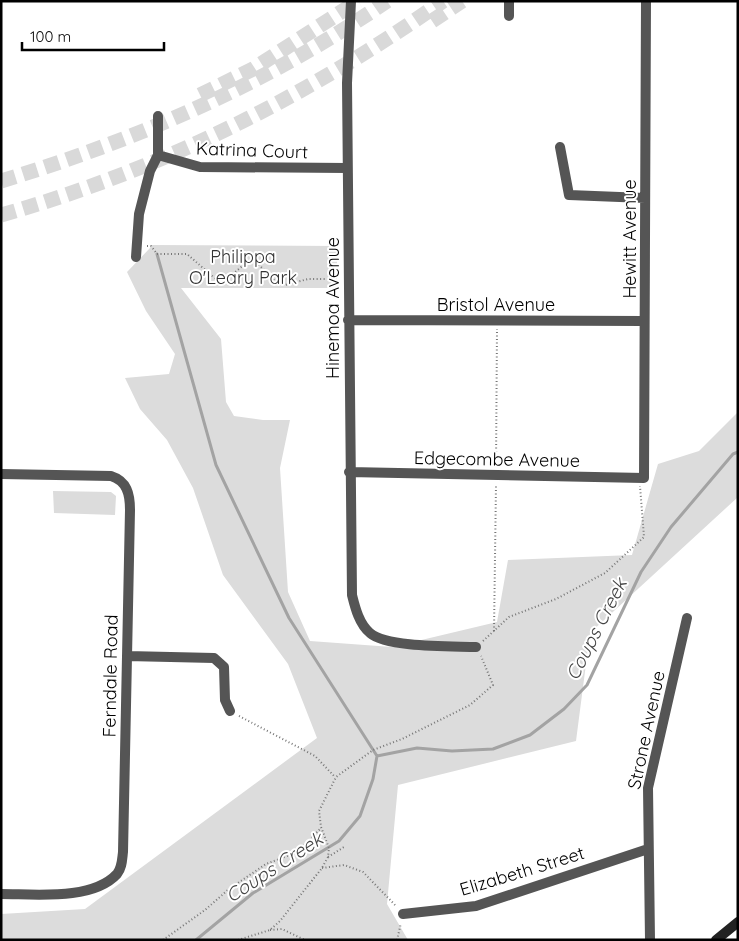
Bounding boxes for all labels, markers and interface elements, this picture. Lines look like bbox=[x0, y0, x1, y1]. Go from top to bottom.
scale bar bbox=[22, 20, 165, 52]
text: 100 m bbox=[30, 27, 71, 46]
street label: Katrina Court bbox=[196, 137, 308, 163]
street label: Hewitt Avenue bbox=[618, 179, 641, 299]
street label: Hinemoa Avenue bbox=[321, 237, 344, 379]
park label: Philippa O'Leary Park bbox=[189, 245, 297, 289]
street label: Bristol Avenue bbox=[437, 293, 555, 316]
street label: Edgecombe Avenue bbox=[414, 446, 580, 472]
water label: Coups Creek bbox=[560, 572, 633, 684]
street label: Ferndale Road bbox=[97, 614, 123, 738]
street label: Strone Avenue bbox=[622, 669, 670, 791]
water label: Coups Creek bbox=[221, 826, 329, 907]
street label: Elizabeth Street bbox=[457, 841, 587, 901]

